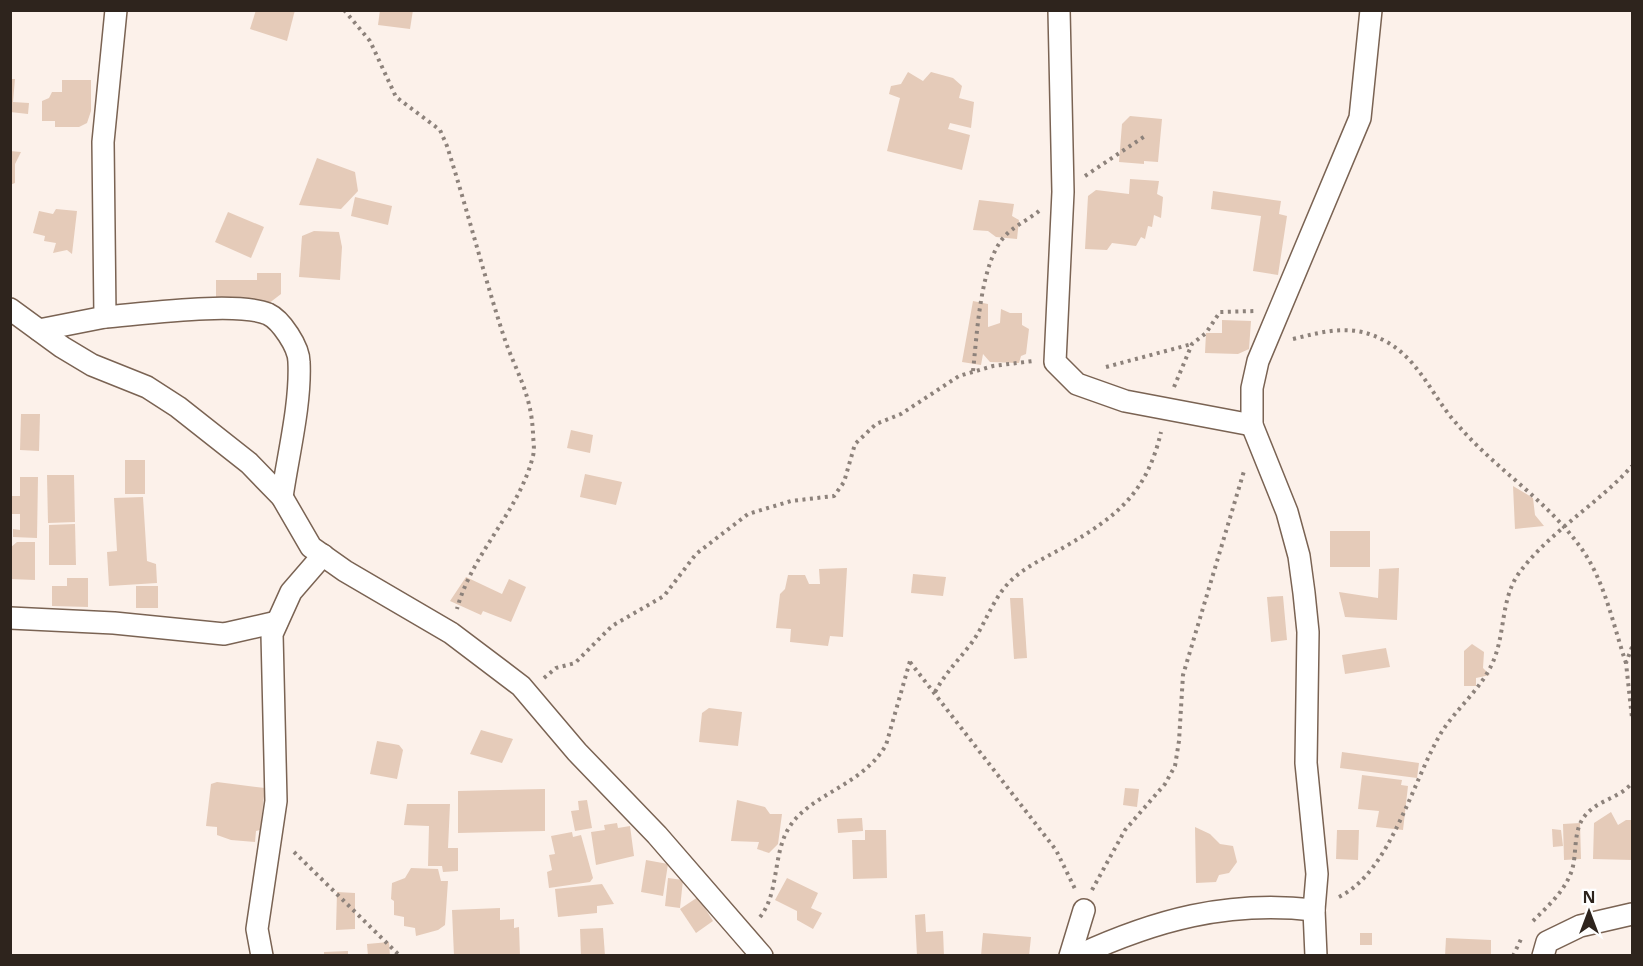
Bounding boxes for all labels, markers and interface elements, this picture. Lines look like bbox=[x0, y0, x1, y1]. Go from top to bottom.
north arrow bbox=[1559, 882, 1619, 942]
text: N bbox=[1582, 886, 1596, 908]

